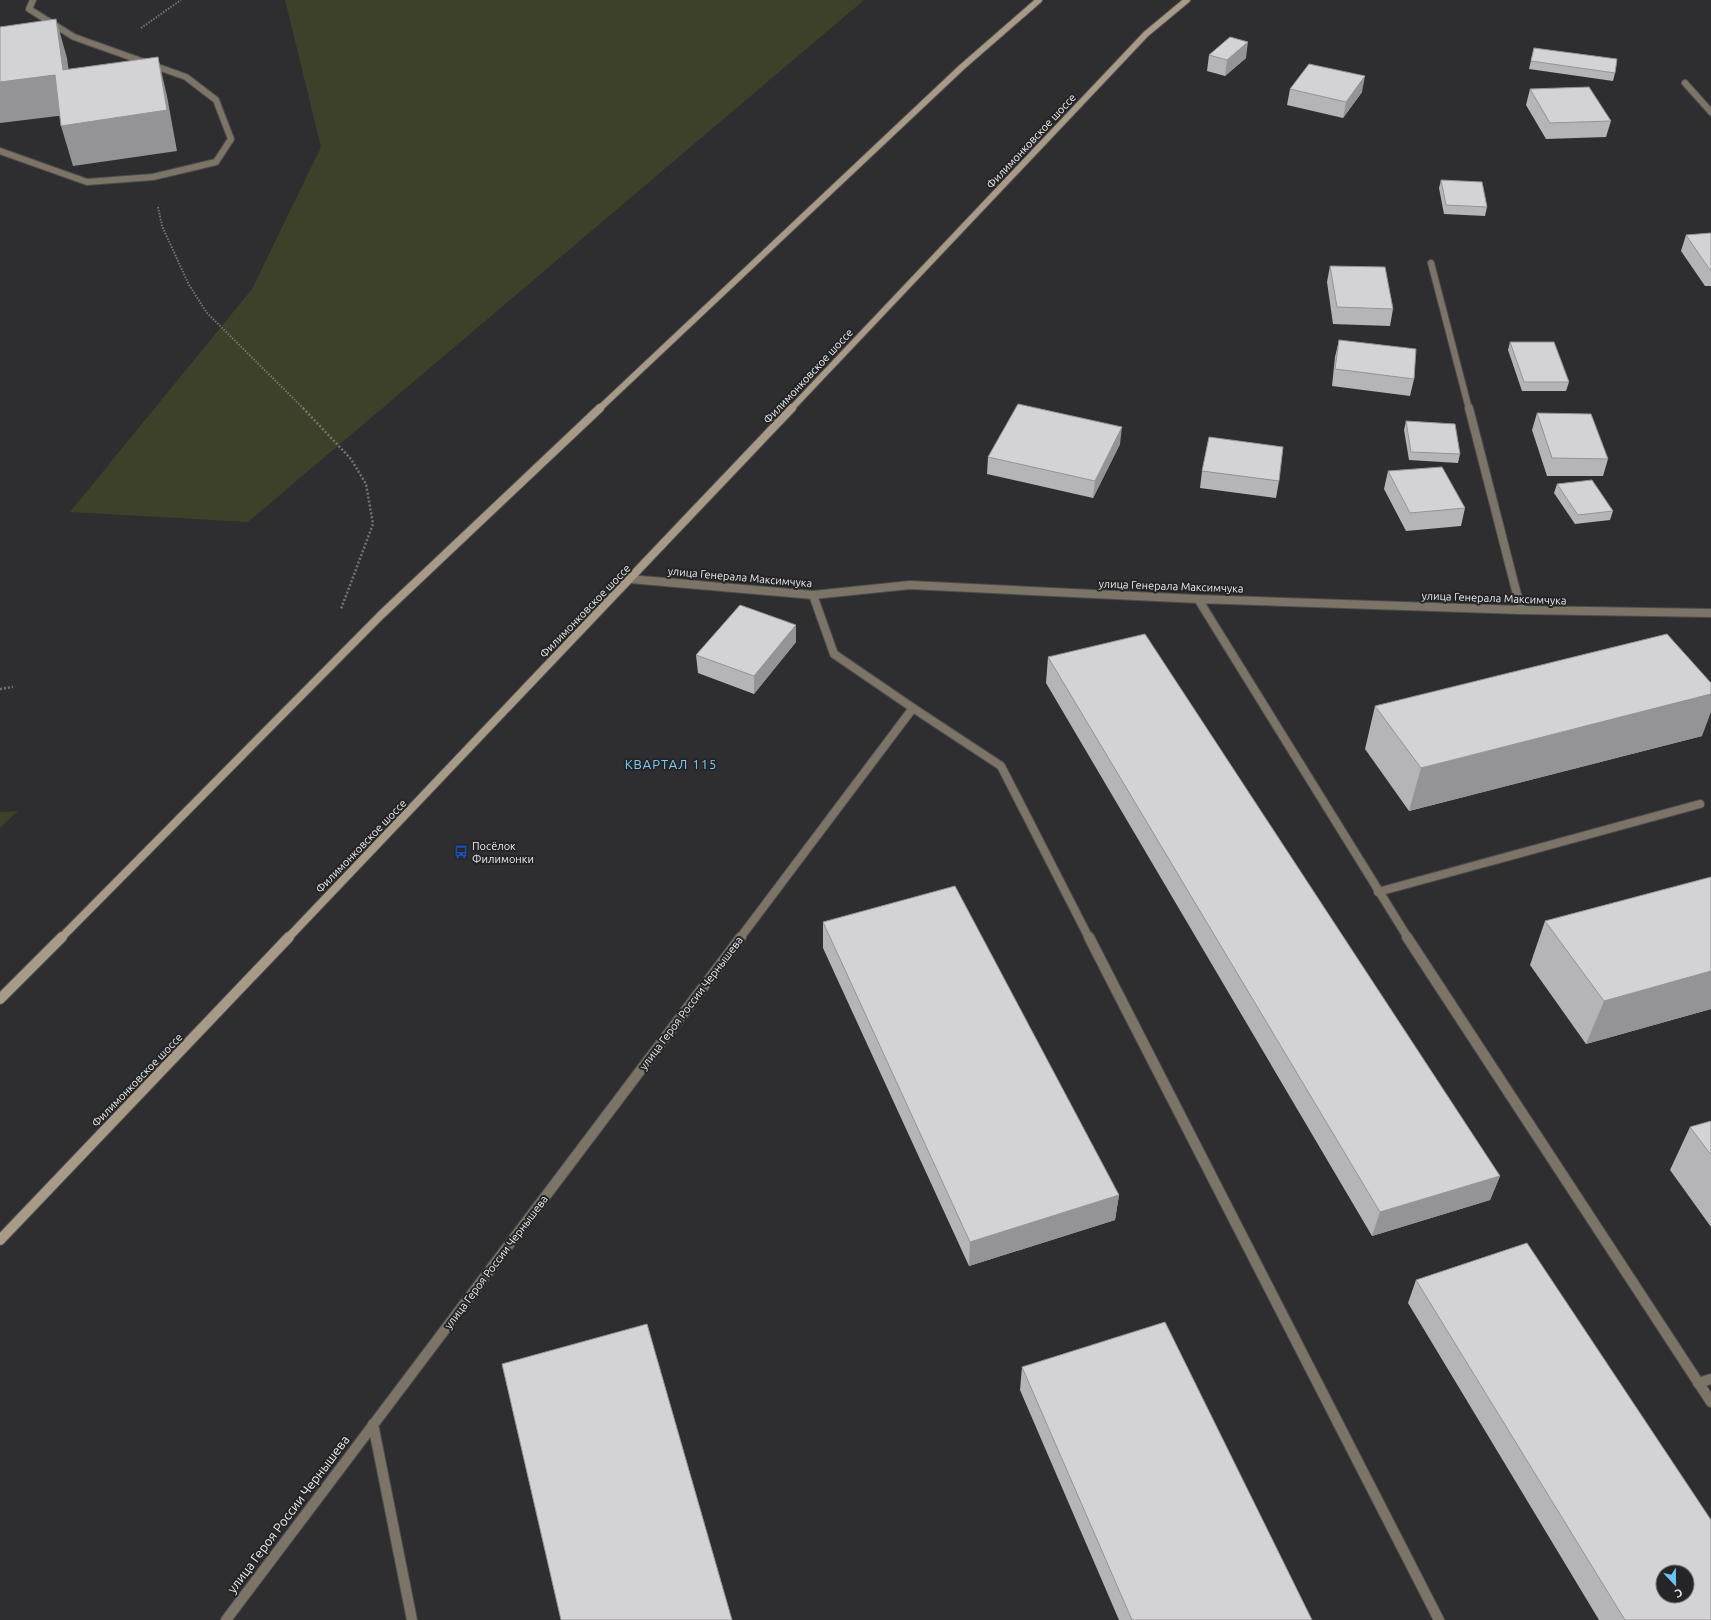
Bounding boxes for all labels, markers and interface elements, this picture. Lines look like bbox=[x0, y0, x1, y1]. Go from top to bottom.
street label: Филимонковское шоссе bbox=[984, 91, 1078, 191]
street label: Филимонковское шоссе bbox=[761, 326, 855, 426]
street label: Филимонковское шоссе bbox=[537, 562, 633, 660]
street label: улица Генерала Максимчука bbox=[667, 565, 813, 589]
street label: улица Генерала Максимчука bbox=[1098, 577, 1244, 595]
street label: улица Генерала Максимчука bbox=[1421, 589, 1567, 607]
district label: КВАРТАЛ 115 bbox=[625, 757, 717, 771]
street label: Филимонковское шоссе bbox=[313, 797, 409, 895]
place label: Посёлок Филимонки bbox=[472, 840, 534, 865]
bus stop icon: Посёлок Филимонки bbox=[453, 844, 469, 860]
street label: улица Героя России Чернышева bbox=[637, 934, 745, 1072]
street label: Филимонковское шоссе bbox=[89, 1031, 185, 1129]
street label: улица Героя России Чернышева bbox=[442, 1193, 550, 1331]
street label: улица Героя России Чернышева bbox=[224, 1433, 352, 1595]
north arrow bbox=[1655, 1564, 1695, 1604]
text: С bbox=[1673, 1586, 1684, 1600]

